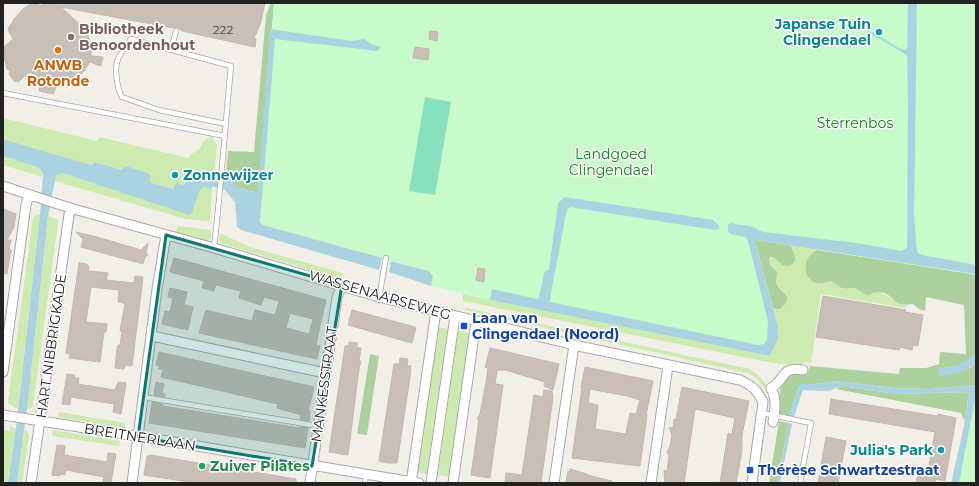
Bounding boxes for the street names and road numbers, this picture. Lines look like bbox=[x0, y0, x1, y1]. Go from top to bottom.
street label: WASSENAARSEWEG bbox=[307, 266, 453, 324]
street label: HART NIBBRIGKADE bbox=[32, 273, 70, 419]
street label: MANKESSTRAAT bbox=[307, 325, 341, 443]
street label: BREITNERLAAN bbox=[83, 419, 197, 455]

